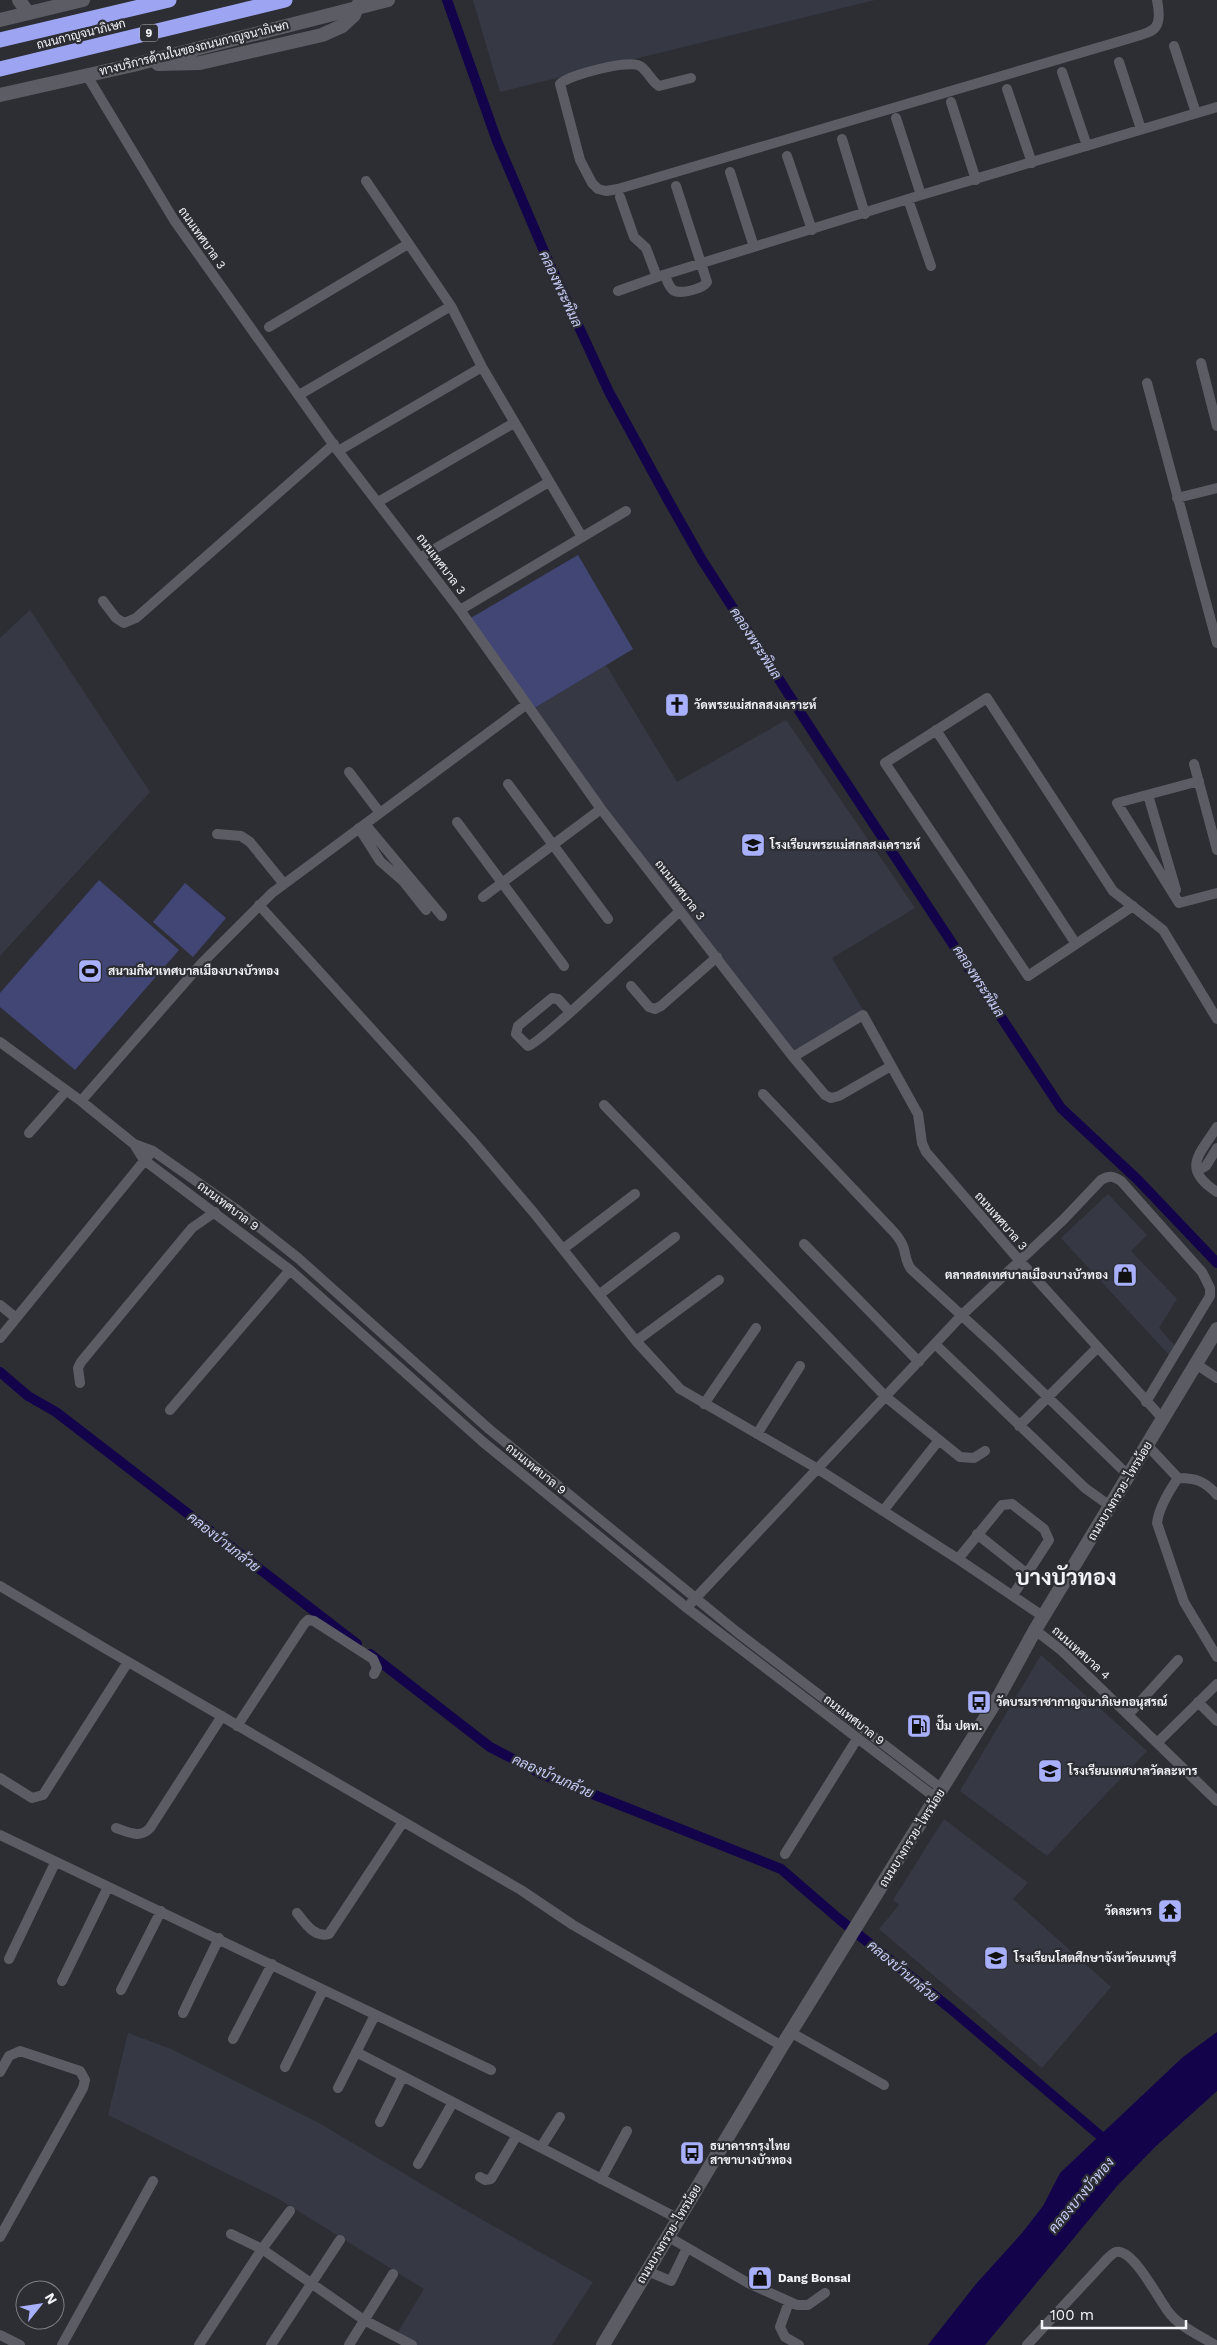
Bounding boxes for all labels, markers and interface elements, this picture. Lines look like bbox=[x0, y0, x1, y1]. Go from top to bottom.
street label: ถนนกาญจนาภิเษก bbox=[35, 16, 127, 52]
street label: ทางบริการด้านในของถนนกาญจนาภิเษก bbox=[98, 17, 290, 78]
road number: 9 bbox=[140, 24, 158, 42]
street label: ถนนเทศบาล 3 bbox=[175, 204, 229, 272]
water label: คลองพระพิมล bbox=[536, 248, 586, 330]
street label: ถนนเทศบาล 3 bbox=[414, 531, 468, 597]
water label: คลองพระพิมล bbox=[727, 604, 785, 682]
church icon: วัดพระแม่สกลสงเคราะห์ bbox=[664, 692, 690, 718]
place label: วัดพระแม่สกลสงเคราะห์ bbox=[694, 697, 818, 712]
school or university icon: โรงเรียนพระแม่สกลสงเคราะห์ bbox=[740, 832, 766, 858]
place label: โรงเรียนพระแม่สกลสงเคราะห์ bbox=[769, 837, 921, 852]
street label: ถนนเทศบาล 3 bbox=[652, 857, 708, 923]
water label: คลองพระพิมล bbox=[950, 942, 1008, 1020]
sports icon: สนามกีฬาเทศบาลเมืองบางบัวทอง bbox=[77, 958, 103, 984]
place label: สนามกีฬาเทศบาลเมืองบางบัวทอง bbox=[108, 963, 279, 978]
street label: ถนนเทศบาล 9 bbox=[195, 1178, 261, 1234]
street label: ถนนเทศบาล 3 bbox=[972, 1189, 1030, 1253]
shop icon: ตลาดสดเทศบาลเมืองบางบัวทอง bbox=[1112, 1262, 1138, 1288]
place label: ตลาดสดเทศบาลเมืองบางบัวทอง bbox=[945, 1267, 1108, 1282]
street label: ถนนบางกรวย-ไทรน้อย bbox=[1084, 1438, 1155, 1543]
street label: ถนนเทศบาล 9 bbox=[503, 1441, 569, 1497]
water label: คลองบ้านกล้วย bbox=[185, 1509, 263, 1575]
district label: บางบัวทอง bbox=[1016, 1564, 1116, 1590]
street label: ถนนเทศบาล 4 bbox=[1049, 1623, 1113, 1683]
bus stop icon: วัดบรมราชากาญจนาภิเษกอนุสรณ์ bbox=[966, 1689, 992, 1715]
street label: ถนนเทศบาล 9 bbox=[821, 1692, 887, 1748]
place label: วัดบรมราชากาญจนาภิเษกอนุสรณ์ bbox=[996, 1694, 1168, 1710]
fuel station icon: ปั๊ม ปตท. bbox=[906, 1713, 932, 1739]
place label: ปั๊ม ปตท. bbox=[936, 1714, 982, 1733]
water label: คลองบ้านกล้วย bbox=[510, 1751, 596, 1801]
school or university icon: โรงเรียนเทศบาลวัดละหาร bbox=[1037, 1758, 1063, 1784]
place label: โรงเรียนเทศบาลวัดละหาร bbox=[1067, 1763, 1197, 1778]
street label: ถนนบางกรวย-ไทรน้อย bbox=[875, 1786, 948, 1890]
temple icon: วัดละหาร bbox=[1157, 1898, 1183, 1924]
place label: วัดละหาร bbox=[1105, 1904, 1152, 1918]
water label: คลองบ้านกล้วย bbox=[864, 1937, 942, 2005]
school or university icon: โรงเรียนโสตศึกษาจังหวัดนนทบุรี bbox=[983, 1945, 1009, 1971]
place label: โรงเรียนโสตศึกษาจังหวัดนนทบุรี bbox=[1013, 1950, 1177, 1966]
place label: ธนาคารกรุงไทย สาขาบางบัวทอง bbox=[710, 2138, 792, 2167]
bus stop icon: ธนาคารกรุงไทย สาขาบางบัวทอง bbox=[679, 2140, 705, 2166]
water label: คลองบางบัวทอง bbox=[1045, 2154, 1117, 2236]
street label: ถนนบางกรวย-ไทรน้อย bbox=[633, 2181, 704, 2286]
shop icon: Dang Bonsai bbox=[747, 2265, 773, 2291]
place label: Dang Bonsai bbox=[778, 2271, 851, 2285]
north arrow bbox=[15, 2280, 65, 2330]
text: N bbox=[42, 2290, 61, 2307]
scale bar bbox=[1042, 2298, 1186, 2330]
text: 100 m bbox=[1050, 2306, 1094, 2324]

